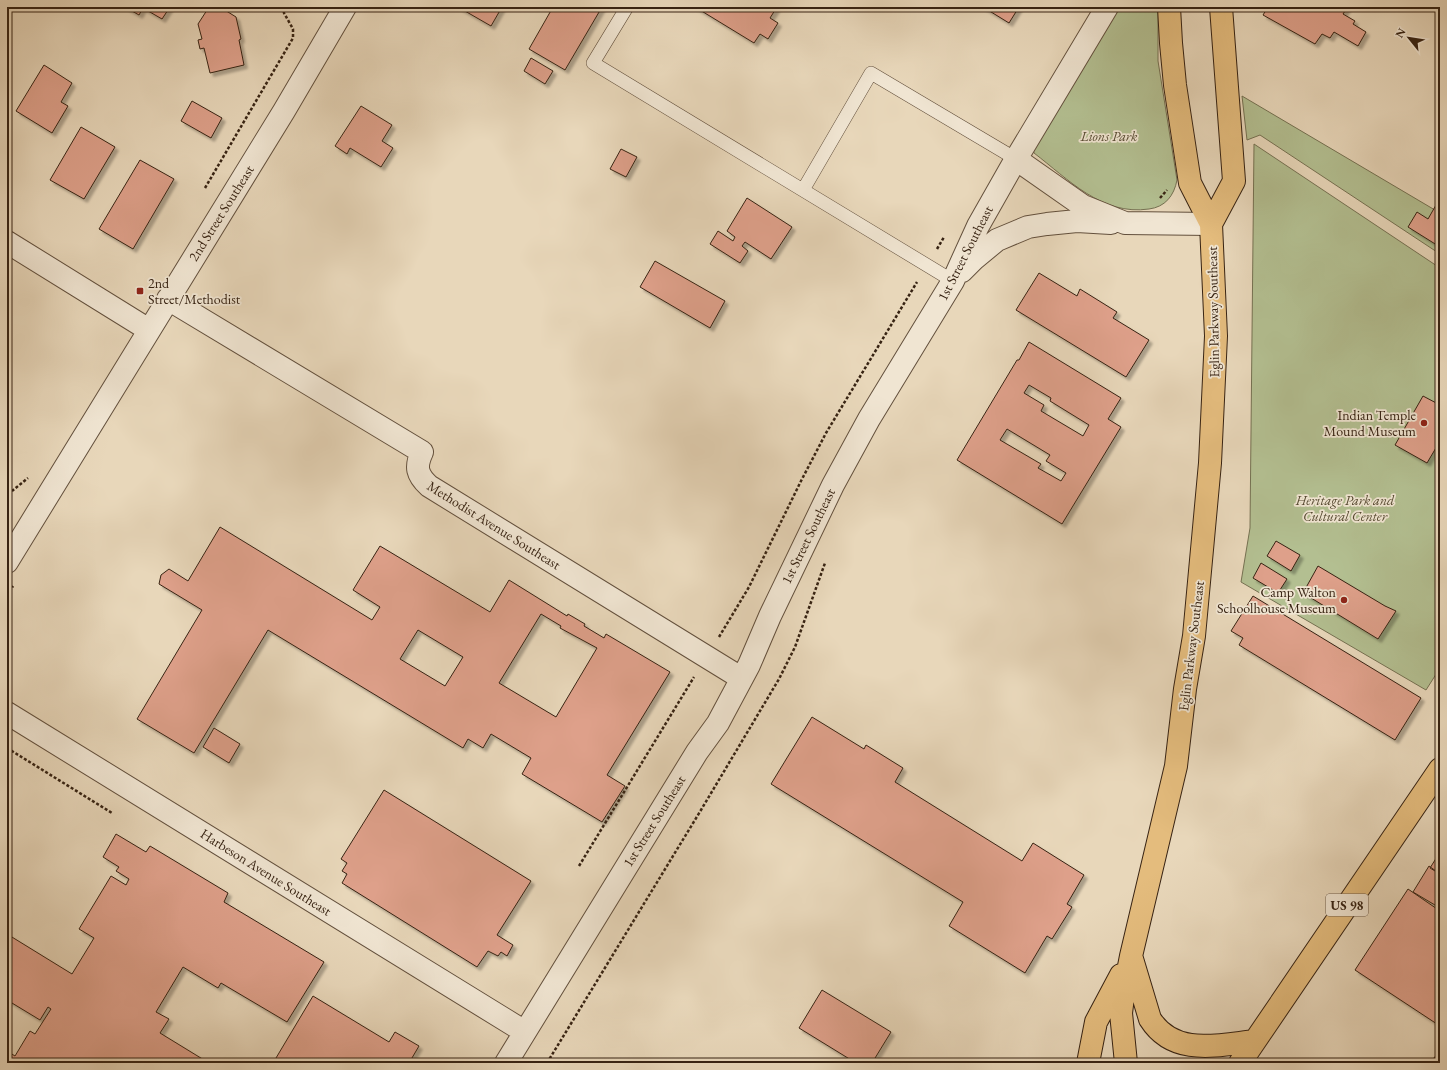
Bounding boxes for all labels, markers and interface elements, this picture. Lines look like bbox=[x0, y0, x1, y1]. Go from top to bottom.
north arrow bbox=[1389, 18, 1429, 58]
text: N bbox=[1392, 26, 1409, 40]
park label: Lions Park bbox=[1080, 127, 1138, 145]
street label: 2nd Street Southeast bbox=[184, 161, 258, 264]
street label: 1st Street Southeast bbox=[933, 202, 997, 304]
street label: Eglin Parkway Southeast bbox=[1203, 246, 1223, 378]
place label: 2nd Street/Methodist bbox=[148, 274, 241, 308]
marker: 2nd Street/Methodist bbox=[135, 286, 145, 296]
place label: Indian Temple Mound Museum bbox=[1324, 406, 1417, 440]
marker: Indian Temple Mound Museum bbox=[1419, 418, 1429, 428]
street label: Methodist Avenue Southeast bbox=[424, 477, 565, 574]
street label: 1st Street Southeast bbox=[777, 485, 839, 587]
park label: Heritage Park and Cultural Center bbox=[1295, 491, 1395, 525]
street label: Eglin Parkway Southeast bbox=[1174, 579, 1208, 712]
place label: Camp Walton Schoolhouse Museum bbox=[1217, 583, 1337, 617]
marker: Camp Walton Schoolhouse Museum bbox=[1339, 595, 1349, 605]
street label: 1st Street Southeast bbox=[619, 771, 690, 870]
street label: Harbeson Avenue Southeast bbox=[197, 824, 335, 920]
road number: US 98 bbox=[1326, 894, 1368, 916]

